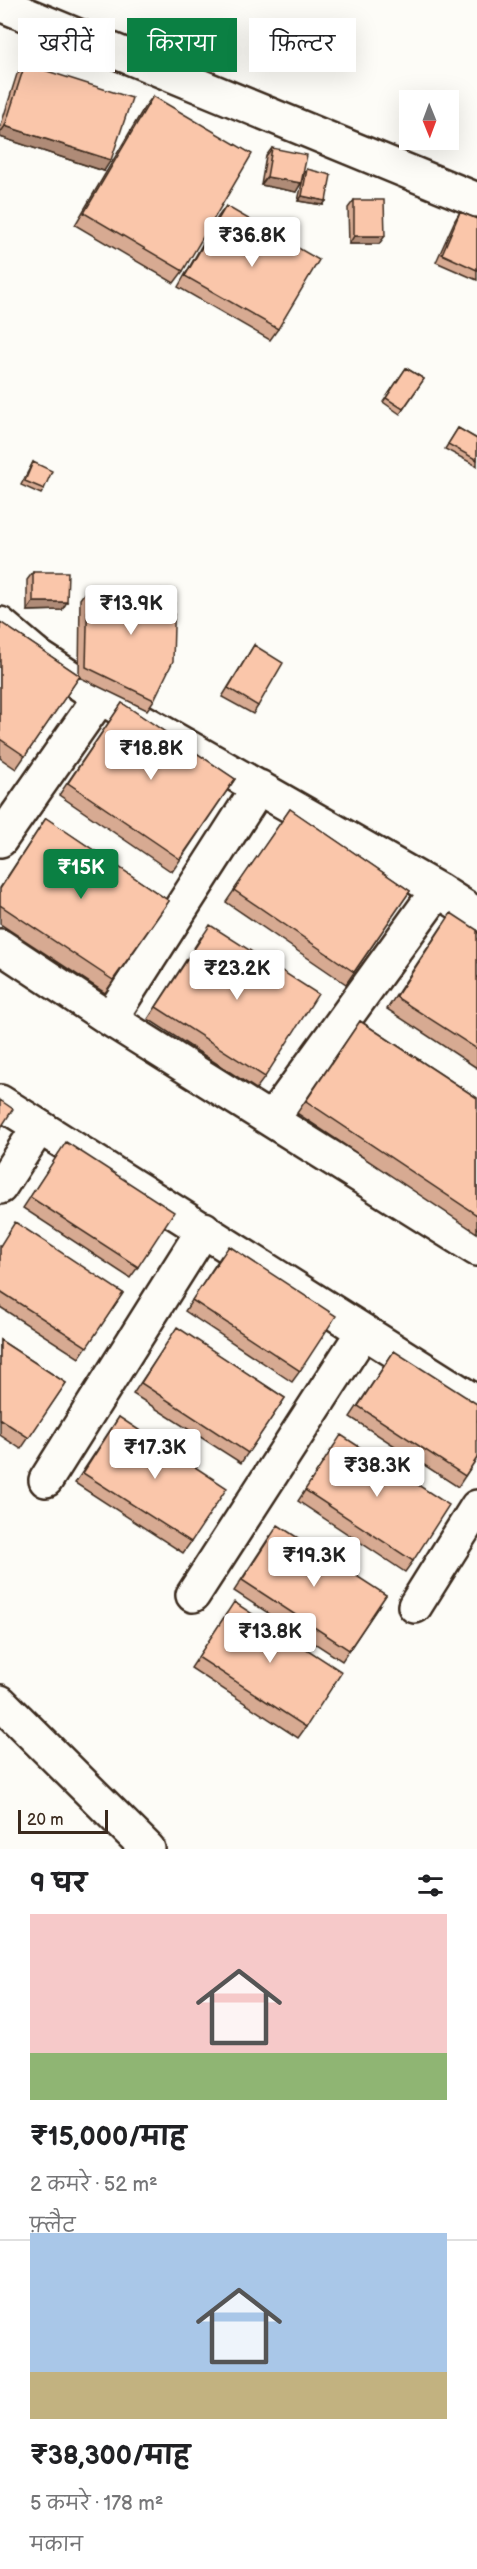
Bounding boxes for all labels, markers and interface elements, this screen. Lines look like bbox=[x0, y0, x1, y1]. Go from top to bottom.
chip: खरीदें bbox=[18, 18, 115, 72]
chip: किराया bbox=[127, 18, 237, 72]
chip: फ़िल्टर bbox=[249, 18, 356, 72]
north arrow bbox=[399, 90, 459, 150]
map controls bbox=[399, 90, 459, 150]
pin: ₹36.8K bbox=[203, 217, 301, 268]
text: ₹36.8K bbox=[218, 224, 286, 248]
pin: ₹13.9K bbox=[82, 585, 180, 636]
text: ₹13.9K bbox=[99, 592, 163, 616]
pin: ₹18.8K bbox=[102, 730, 200, 781]
text: ₹18.8K bbox=[119, 737, 183, 761]
pin: ₹15K bbox=[45, 849, 117, 900]
text: ₹15K bbox=[57, 856, 105, 880]
pin: ₹23.2K bbox=[188, 950, 286, 1001]
text: ₹23.2K bbox=[204, 957, 270, 981]
pin: ₹17.3K bbox=[106, 1429, 204, 1480]
text: ₹17.3K bbox=[124, 1436, 186, 1460]
pin: ₹38.3K bbox=[328, 1447, 426, 1498]
text: ₹38.3K bbox=[343, 1454, 411, 1478]
pin: ₹19.3K bbox=[265, 1537, 363, 1588]
text: ₹19.3K bbox=[282, 1544, 346, 1568]
pin: ₹13.8K bbox=[221, 1613, 319, 1664]
text: ₹13.8K bbox=[238, 1620, 302, 1644]
scale bar bbox=[18, 1807, 108, 1834]
text: 20 m bbox=[27, 1811, 63, 1830]
text: 9 घर bbox=[30, 1869, 87, 1900]
icon: filters bbox=[414, 1869, 447, 1902]
icon: home bbox=[185, 1953, 293, 2061]
text: ₹15,000/माह bbox=[30, 2122, 186, 2153]
text: 2 कमरे · 52 m² bbox=[30, 2173, 158, 2197]
text: फ़्लैट bbox=[30, 2214, 76, 2238]
icon: home bbox=[185, 2272, 293, 2380]
text: ₹38,300/माह bbox=[30, 2441, 190, 2472]
text: 5 कमरे · 178 m² bbox=[30, 2492, 163, 2516]
text: मकान bbox=[30, 2533, 83, 2557]

